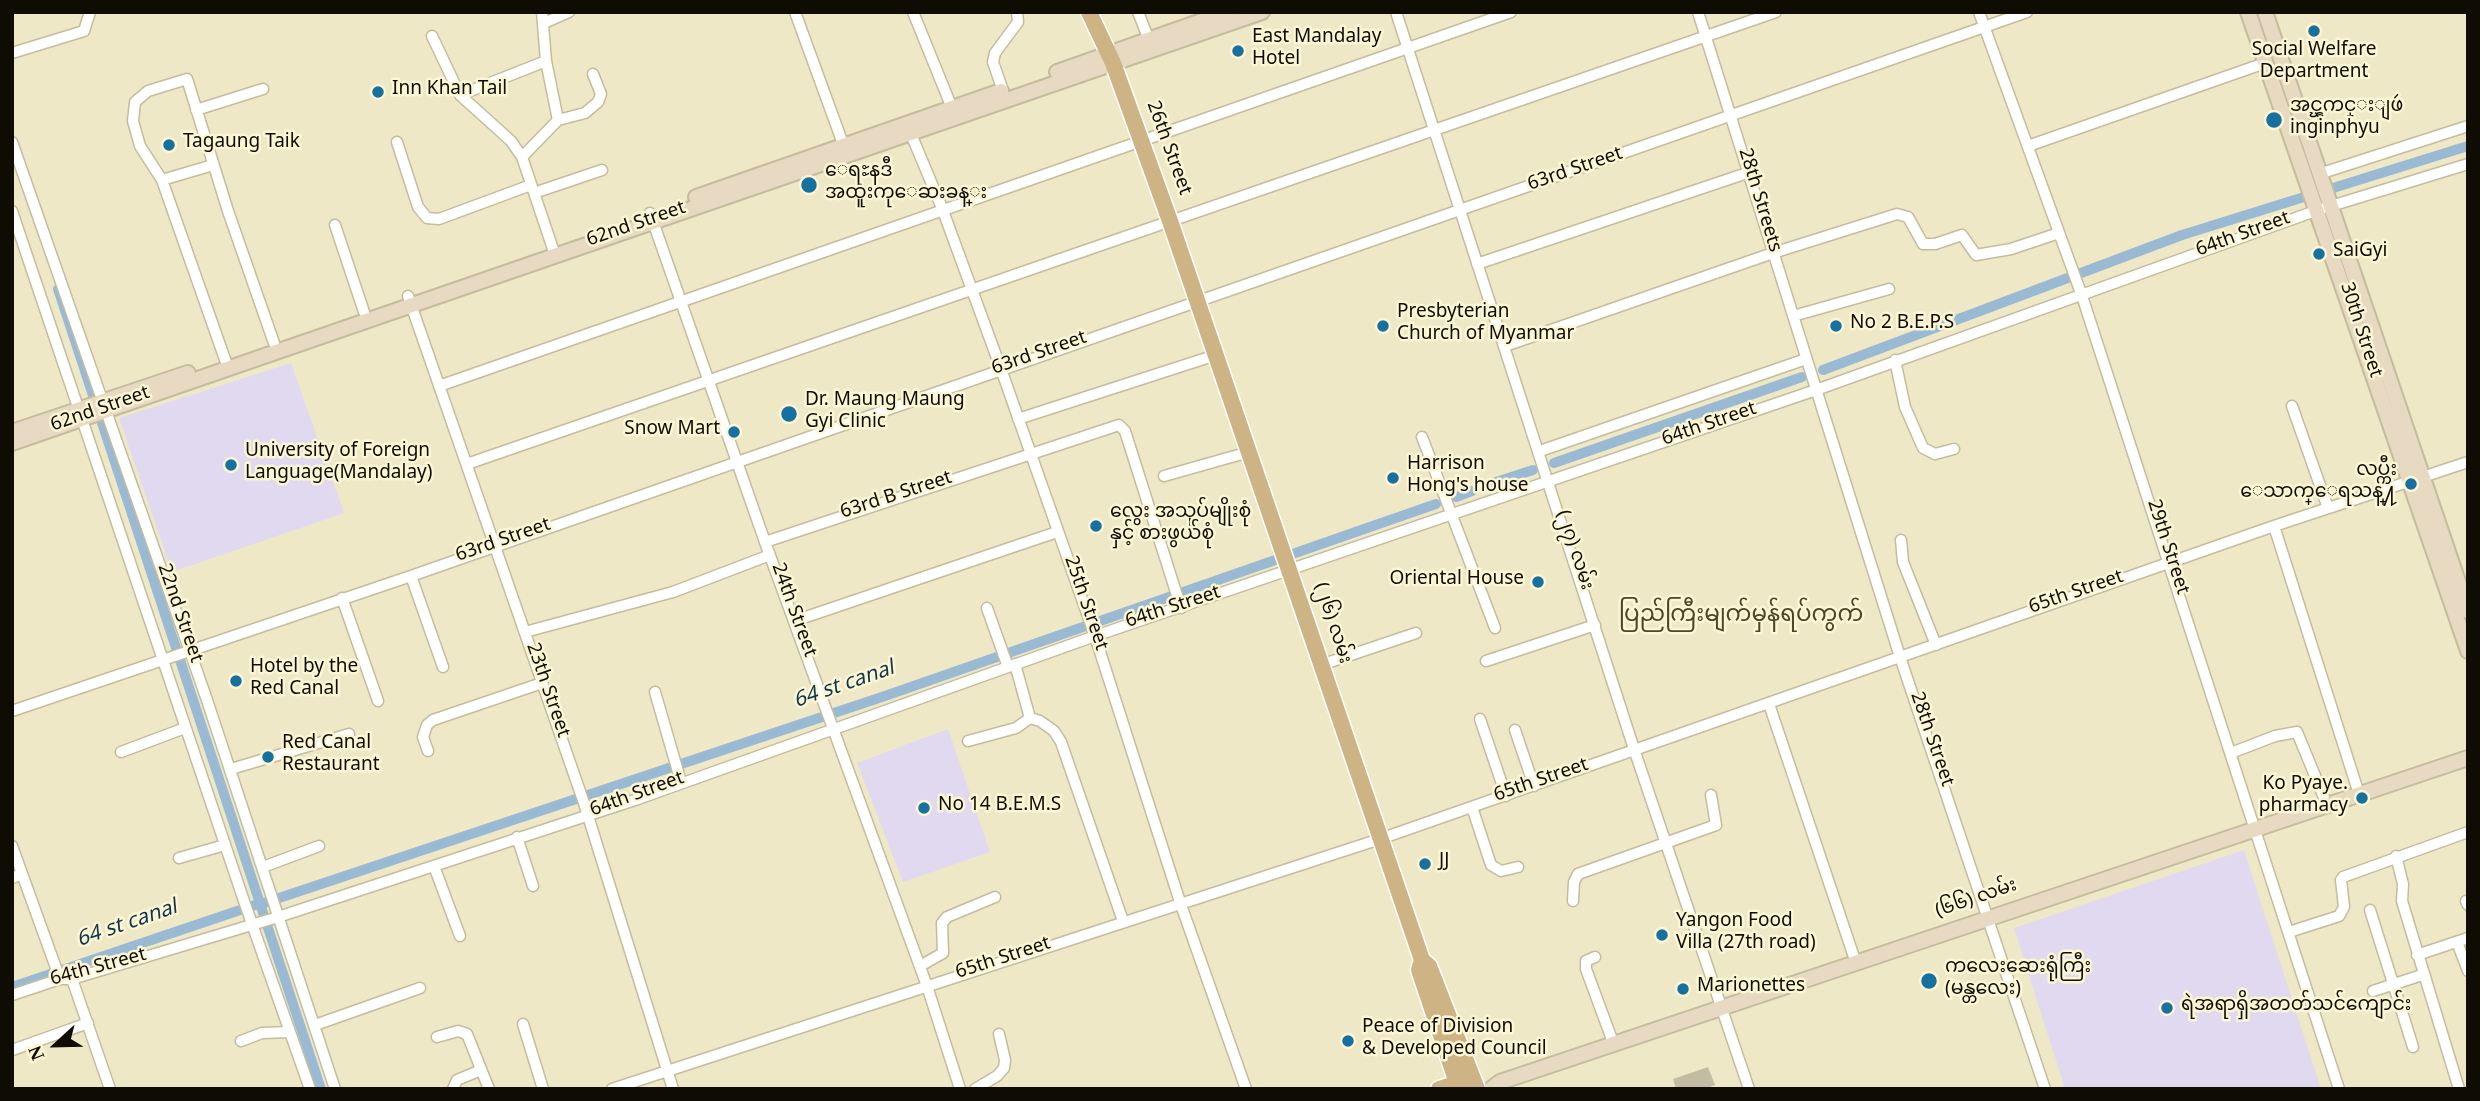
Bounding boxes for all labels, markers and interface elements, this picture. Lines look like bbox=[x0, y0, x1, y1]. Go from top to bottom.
marker: Social Welfare Department bbox=[2306, 23, 2322, 39]
place label: East Mandalay Hotel bbox=[1252, 29, 1381, 73]
place label: Social Welfare Department bbox=[2252, 42, 2376, 86]
marker: East Mandalay Hotel bbox=[1230, 43, 1246, 59]
place label: Inn Khan Tail bbox=[392, 81, 507, 103]
marker: Inn Khan Tail bbox=[370, 84, 386, 100]
place label: အင္ၾကင္းျဖဴ inginphyu bbox=[2290, 98, 2403, 142]
street label: 26th Street bbox=[1138, 99, 1194, 199]
marker: အင္ၾကင္းျဖဴ inginphyu bbox=[2264, 110, 2284, 130]
place label: Tagaung Taik bbox=[183, 134, 300, 156]
marker: Tagaung Taik bbox=[161, 137, 177, 153]
street label: 63rd Street bbox=[1526, 145, 1626, 199]
street label: 28th Streets bbox=[1730, 146, 1784, 256]
place label: ေရႊနဒီ အထူးကုေဆးခန္း bbox=[825, 163, 987, 207]
marker: ေရႊနဒီ အထူးကုေဆးခန္း bbox=[799, 175, 819, 195]
street label: 62nd Street bbox=[585, 199, 689, 255]
street label: 64th Street bbox=[2194, 209, 2294, 265]
place label: SaiGyi bbox=[2333, 243, 2387, 265]
marker: SaiGyi bbox=[2311, 246, 2327, 262]
street label: 30th Street bbox=[2332, 281, 2384, 381]
place label: Presbyterian Church of Myanmar bbox=[1397, 304, 1574, 348]
place label: No 2 B.E.P.S bbox=[1850, 315, 1954, 337]
marker: Presbyterian Church of Myanmar bbox=[1375, 318, 1391, 334]
marker: No 2 B.E.P.S bbox=[1828, 318, 1844, 334]
street label: 63rd Street bbox=[990, 329, 1090, 383]
street label: 62nd Street bbox=[49, 384, 153, 440]
place label: Dr. Maung Maung Gyi Clinic bbox=[805, 392, 965, 436]
street label: 64th Street bbox=[1660, 400, 1760, 454]
marker: Dr. Maung Maung Gyi Clinic bbox=[779, 404, 799, 424]
place label: Snow Mart bbox=[624, 421, 720, 443]
marker: Snow Mart bbox=[726, 424, 742, 440]
place label: University of Foreign Language(Mandalay) bbox=[245, 443, 432, 487]
place label: Harrison Hong's house bbox=[1407, 456, 1529, 500]
marker: University of Foreign Language(Mandalay) bbox=[223, 457, 239, 473]
place label: လပ္ကီး ေသာက္ေရသန္႔ bbox=[2240, 462, 2397, 506]
street label: 63rd B Street bbox=[838, 469, 956, 527]
marker: Harrison Hong's house bbox=[1385, 470, 1401, 486]
marker: လပ္ကီး ေသာက္ေရသန္႔ bbox=[2403, 476, 2419, 492]
street label: 29th Street bbox=[2139, 498, 2191, 598]
place label: လွေး အသုပ်မျိုးစုံ နှင့် စားဖွယ်စုံ bbox=[1110, 504, 1251, 548]
street label: (၂၇) လမ်း bbox=[1548, 508, 1596, 594]
street label: 63rd Street bbox=[454, 516, 554, 570]
marker: လွေး အသုပ်မျိုးစုံ နှင့် စားဖွယ်စုံ bbox=[1088, 518, 1104, 534]
street label: 25th Street bbox=[1056, 554, 1110, 654]
street label: 24th Street bbox=[763, 561, 819, 661]
street label: 22nd Street bbox=[149, 562, 205, 666]
street label: 65th Street bbox=[2027, 568, 2127, 622]
place label: Oriental House bbox=[1389, 571, 1524, 593]
marker: Oriental House bbox=[1530, 574, 1546, 590]
street label: (၂၆) လမ်း bbox=[1306, 581, 1354, 667]
street label: 64th Street bbox=[1124, 584, 1224, 636]
district label: ပြည်ကြီးမျက်မှန်ရပ်ကွက် bbox=[1619, 605, 1863, 633]
street label: 23th Street bbox=[518, 641, 572, 741]
place label: Hotel by the Red Canal bbox=[250, 659, 358, 703]
water label: 64 st canal bbox=[791, 659, 899, 717]
marker: Hotel by the Red Canal bbox=[228, 673, 244, 689]
street label: 28th Street bbox=[1902, 690, 1956, 790]
place label: Red Canal Restaurant bbox=[282, 735, 380, 779]
marker: Red Canal Restaurant bbox=[260, 749, 276, 765]
street label: 65th Street bbox=[1492, 756, 1592, 810]
street label: 64th Street bbox=[588, 769, 688, 825]
place label: Ko Pyaye. pharmacy bbox=[2259, 776, 2348, 820]
marker: Ko Pyaye. pharmacy bbox=[2354, 790, 2370, 806]
place label: No 14 B.E.M.S bbox=[938, 797, 1061, 819]
marker: No 14 B.E.M.S bbox=[916, 800, 932, 816]
place label: JJ bbox=[1439, 853, 1449, 875]
marker: JJ bbox=[1417, 856, 1433, 872]
street label: (၆၆) လမ်း bbox=[1933, 876, 2021, 926]
water label: 64 st canal bbox=[74, 898, 182, 956]
place label: Yangon Food Villa (27th road) bbox=[1676, 913, 1816, 957]
marker: Yangon Food Villa (27th road) bbox=[1654, 927, 1670, 943]
street label: 65th Street bbox=[954, 935, 1054, 987]
street label: 64th Street bbox=[49, 946, 149, 994]
place label: ကလေးဆေးရုံကြီး (မန္တလေး) bbox=[1945, 959, 2091, 1003]
marker: ကလေးဆေးရုံကြီး (မန္တလေး) bbox=[1919, 971, 1939, 991]
place label: Marionettes bbox=[1697, 978, 1805, 1000]
marker: Marionettes bbox=[1675, 981, 1691, 997]
place label: ရဲအရာရှိအတတ်သင်ကျောင်း bbox=[2181, 997, 2411, 1019]
marker: ရဲအရာရှိအတတ်သင်ကျောင်း bbox=[2159, 1000, 2175, 1016]
north arrow bbox=[21, 1010, 91, 1080]
place label: Peace of Division & Developed Council bbox=[1362, 1019, 1547, 1063]
marker: Peace of Division & Developed Council bbox=[1340, 1033, 1356, 1049]
text: N bbox=[24, 1043, 48, 1063]

